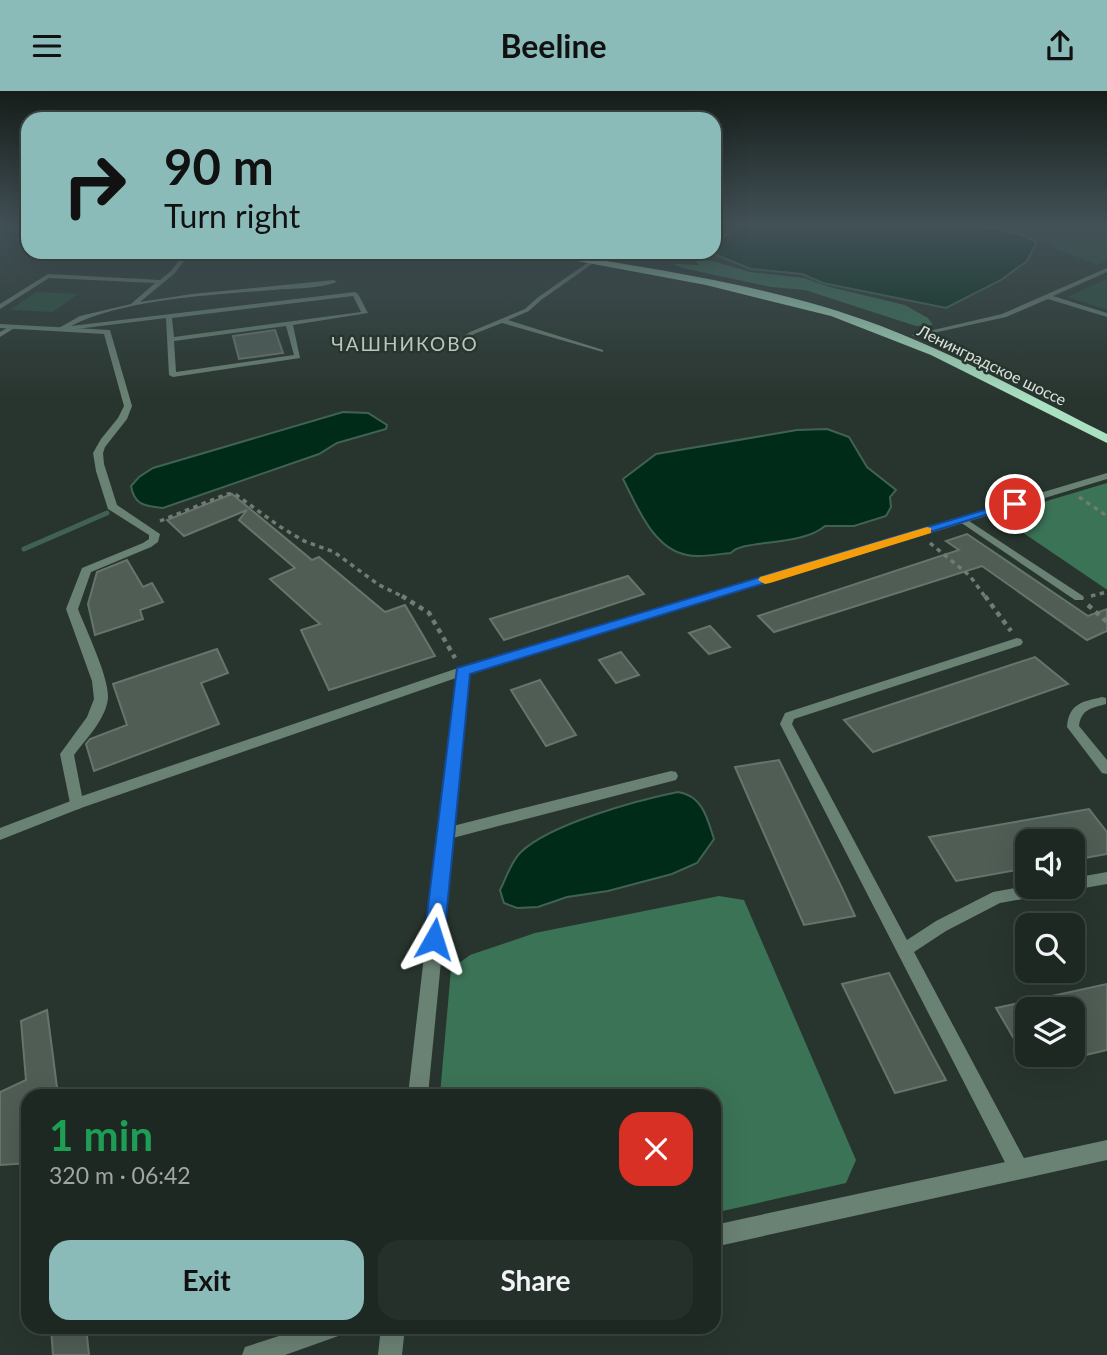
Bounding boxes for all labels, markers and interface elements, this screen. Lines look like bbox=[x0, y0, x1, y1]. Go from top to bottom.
text: Beeline bbox=[500, 26, 607, 65]
icon: menu bbox=[28, 27, 66, 65]
icon: share bbox=[1041, 27, 1079, 65]
text: 90 m bbox=[164, 137, 274, 195]
icon: right bbox=[49, 140, 140, 231]
text: Turn right bbox=[164, 196, 300, 235]
street label: Ленинградское шоссе bbox=[914, 320, 1070, 409]
district label: ЧАШНИКОВО bbox=[331, 332, 479, 355]
pin bbox=[985, 474, 1045, 534]
icon: arrive bbox=[996, 485, 1034, 523]
map controls bbox=[1015, 829, 1085, 1067]
button: sound bbox=[1015, 829, 1085, 899]
position arrow bbox=[397, 902, 471, 976]
button: search bbox=[1015, 913, 1085, 983]
button: layers bbox=[1015, 997, 1085, 1067]
text: 1 min bbox=[49, 1110, 153, 1160]
button: close bbox=[619, 1112, 693, 1186]
text: 320 m · 06:42 bbox=[49, 1161, 191, 1189]
button: Exit bbox=[49, 1240, 364, 1320]
button: Share bbox=[378, 1240, 693, 1320]

